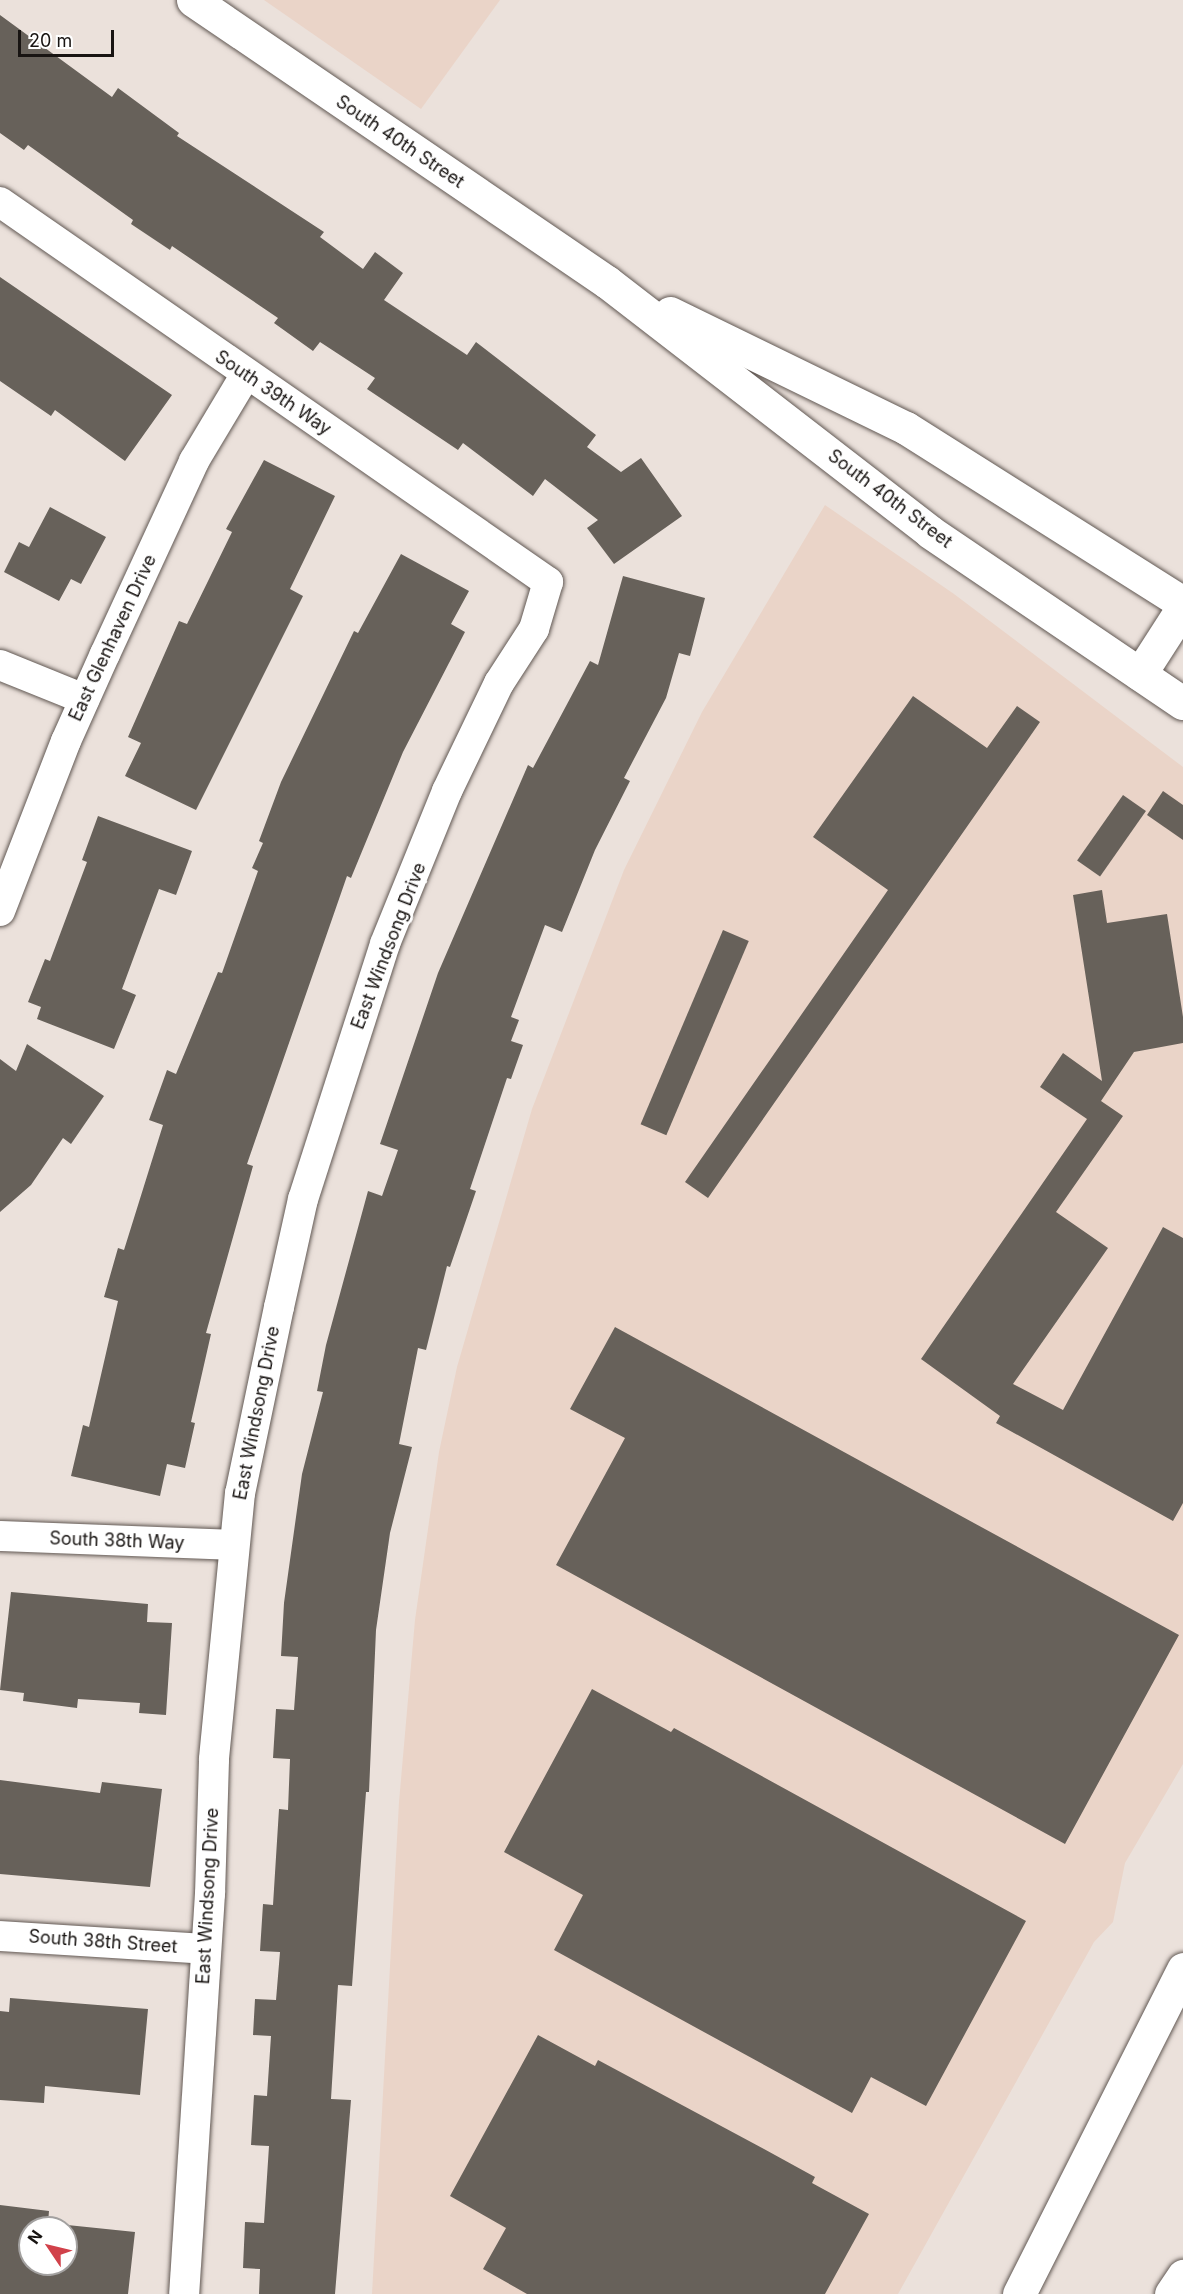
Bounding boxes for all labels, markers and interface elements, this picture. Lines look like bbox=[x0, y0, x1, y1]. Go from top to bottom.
scale bar bbox=[21, 18, 117, 56]
text: 20 m bbox=[29, 30, 72, 51]
street label: South 40th Street bbox=[332, 91, 468, 193]
street label: South 39th Way bbox=[211, 346, 335, 440]
street label: South 40th Street bbox=[824, 445, 956, 553]
street label: East Glenhaven Drive bbox=[65, 551, 161, 725]
street label: East Windsong Drive bbox=[347, 860, 431, 1032]
street label: East Windsong Drive bbox=[230, 1324, 284, 1502]
street label: South 38th Way bbox=[49, 1528, 185, 1554]
street label: East Windsong Drive bbox=[193, 1807, 223, 1985]
street label: South 38th Street bbox=[28, 1926, 178, 1958]
north arrow bbox=[18, 2216, 78, 2276]
text: N bbox=[23, 2226, 47, 2248]

